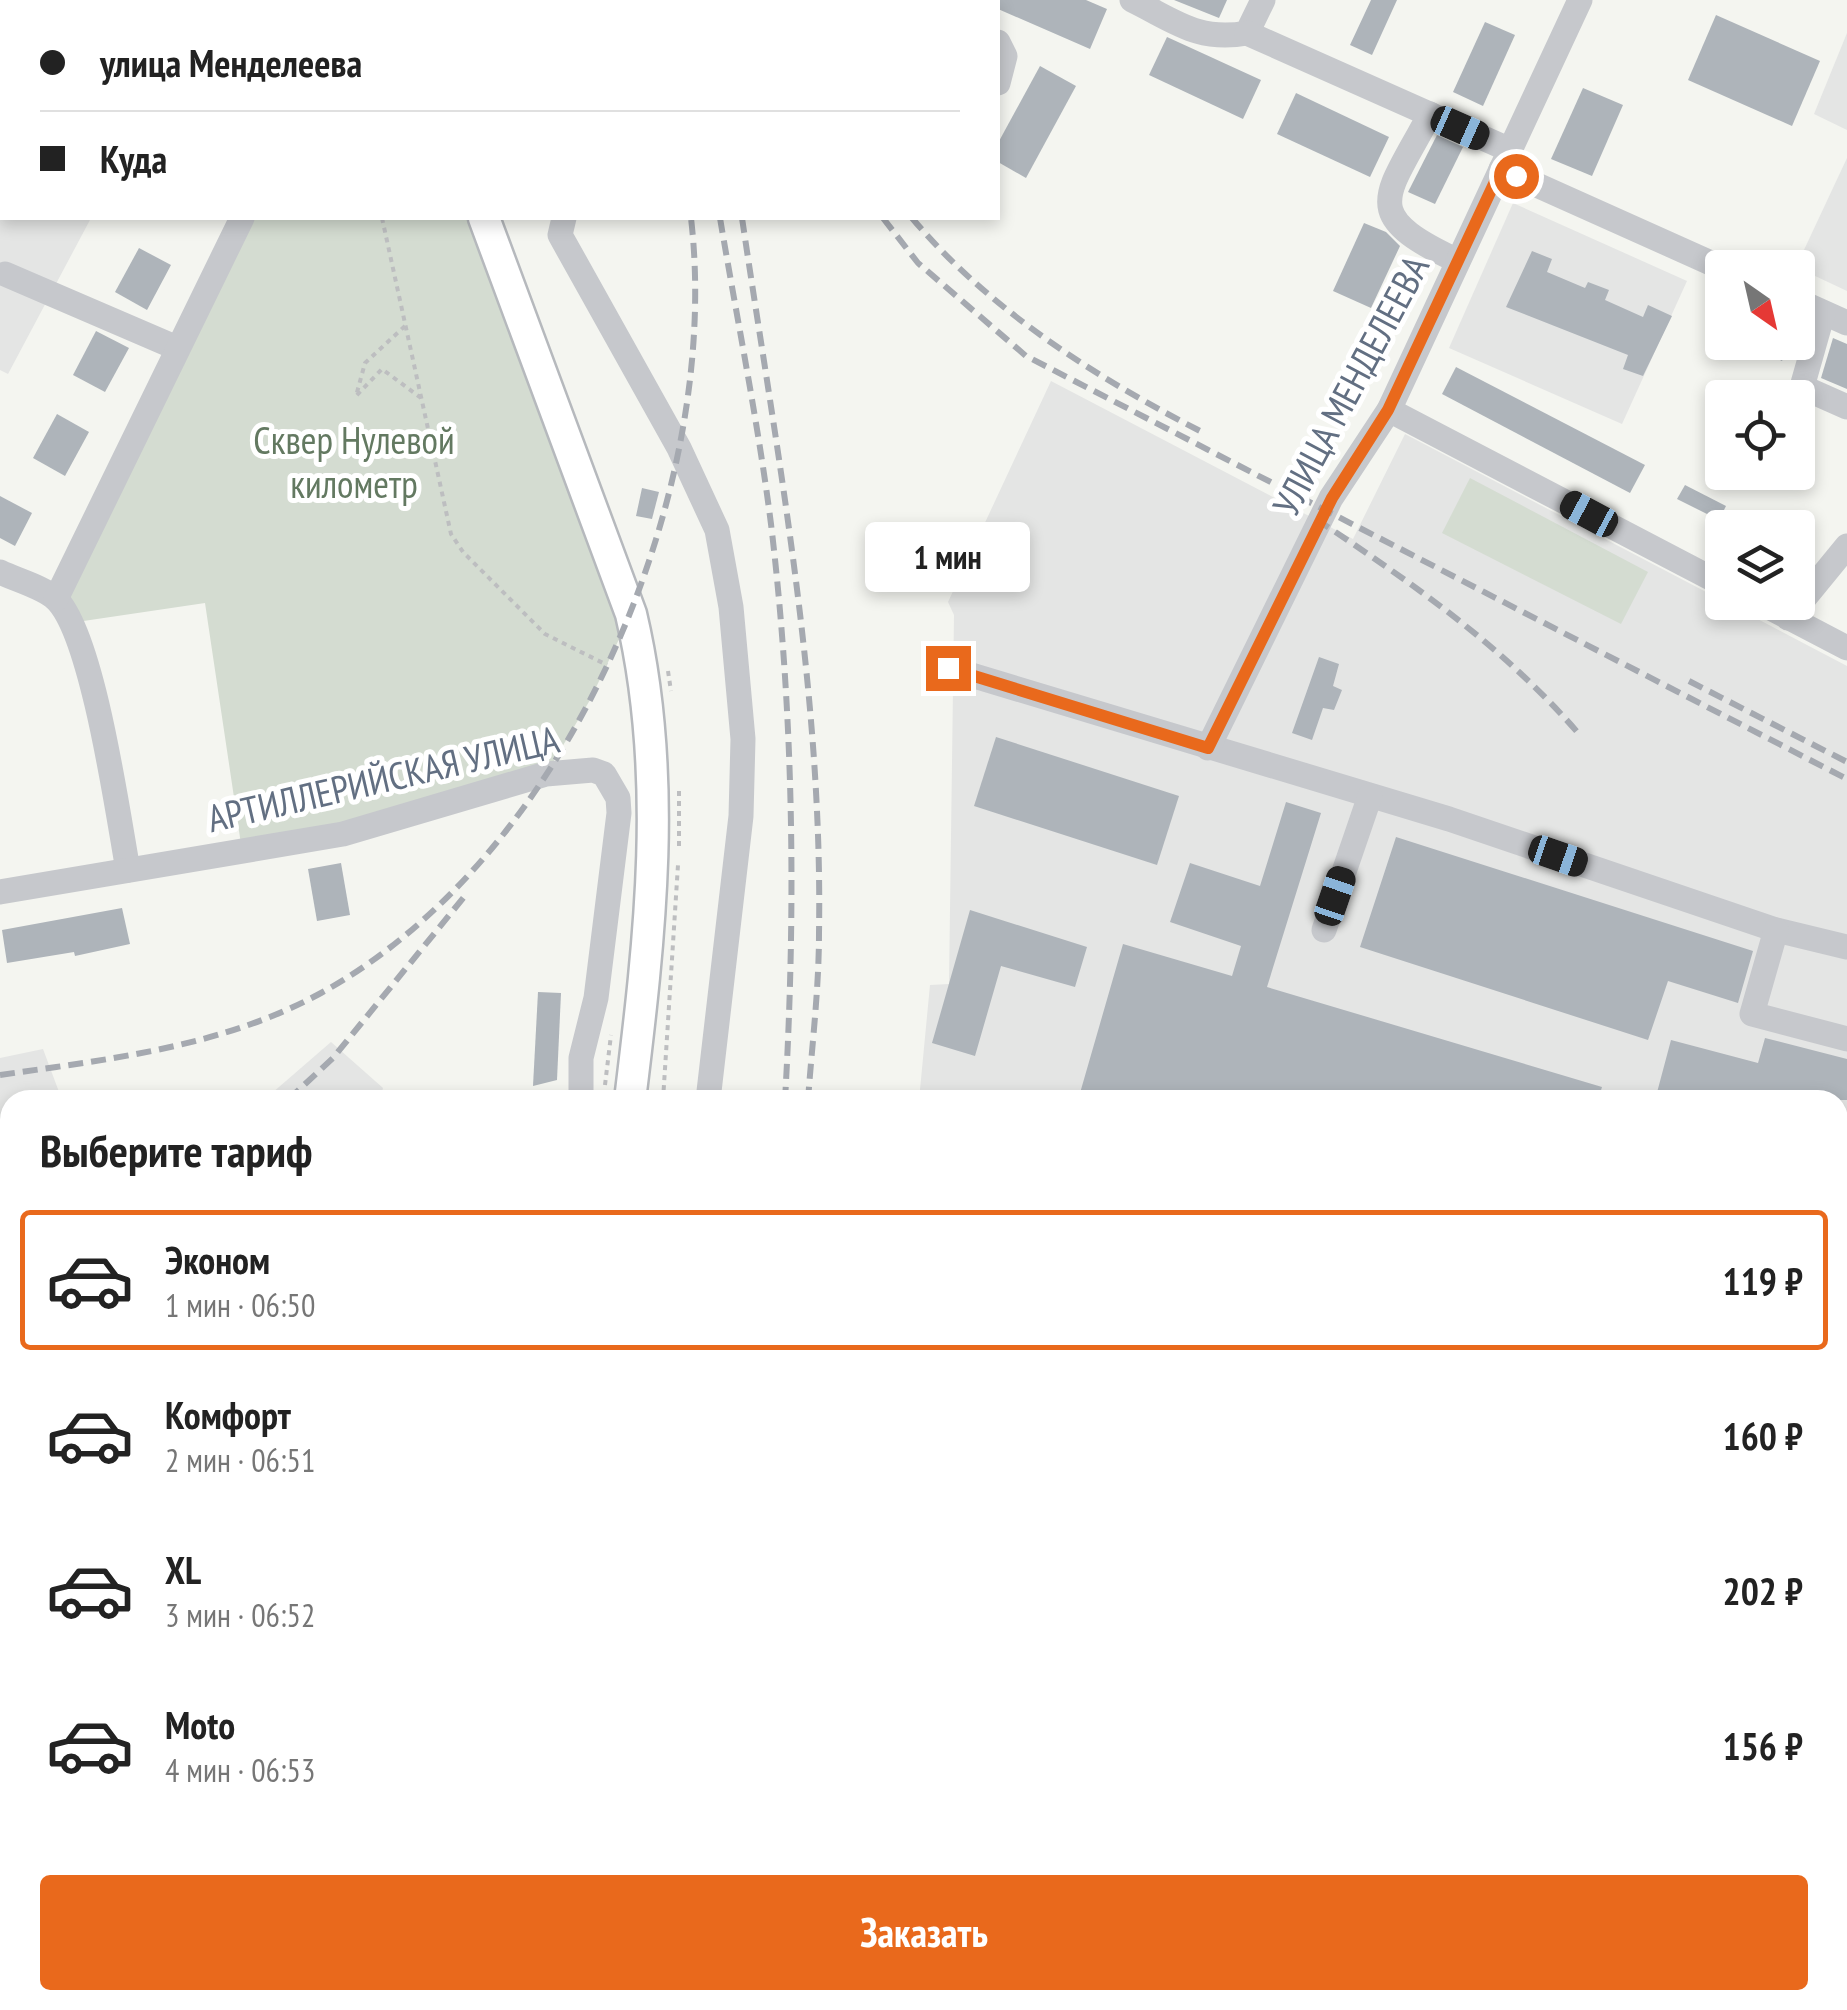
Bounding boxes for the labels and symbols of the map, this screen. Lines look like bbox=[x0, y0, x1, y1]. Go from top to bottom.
car bbox=[1426, 102, 1494, 154]
route start bbox=[1494, 154, 1539, 199]
street label: УЛИЦА МЕНДЕЛЕЕВА bbox=[1261, 247, 1439, 523]
north arrow bbox=[1705, 250, 1815, 360]
park label: Сквер Нулевой километр bbox=[253, 415, 455, 508]
car bbox=[1555, 487, 1623, 541]
callout: 1 мин bbox=[866, 523, 1030, 593]
route end bbox=[926, 646, 971, 691]
street label: АРТИЛЛЕРИЙСКАЯ УЛИЦА bbox=[202, 714, 564, 842]
car bbox=[1525, 832, 1591, 880]
car bbox=[1311, 863, 1359, 929]

